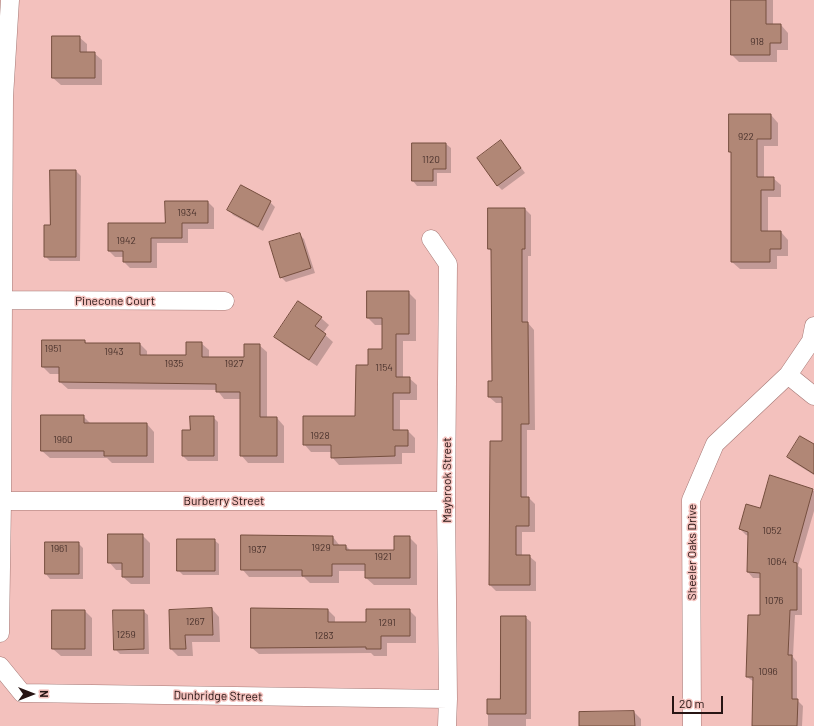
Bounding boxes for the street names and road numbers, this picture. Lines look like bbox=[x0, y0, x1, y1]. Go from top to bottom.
street label: Pinecone Court bbox=[75, 294, 155, 308]
street label: Maybrook Street bbox=[440, 437, 454, 523]
street label: Burberry Street bbox=[184, 494, 264, 508]
street label: Sheeler Oaks Drive bbox=[685, 504, 699, 600]
street label: Dunbridge Street bbox=[174, 688, 262, 704]

